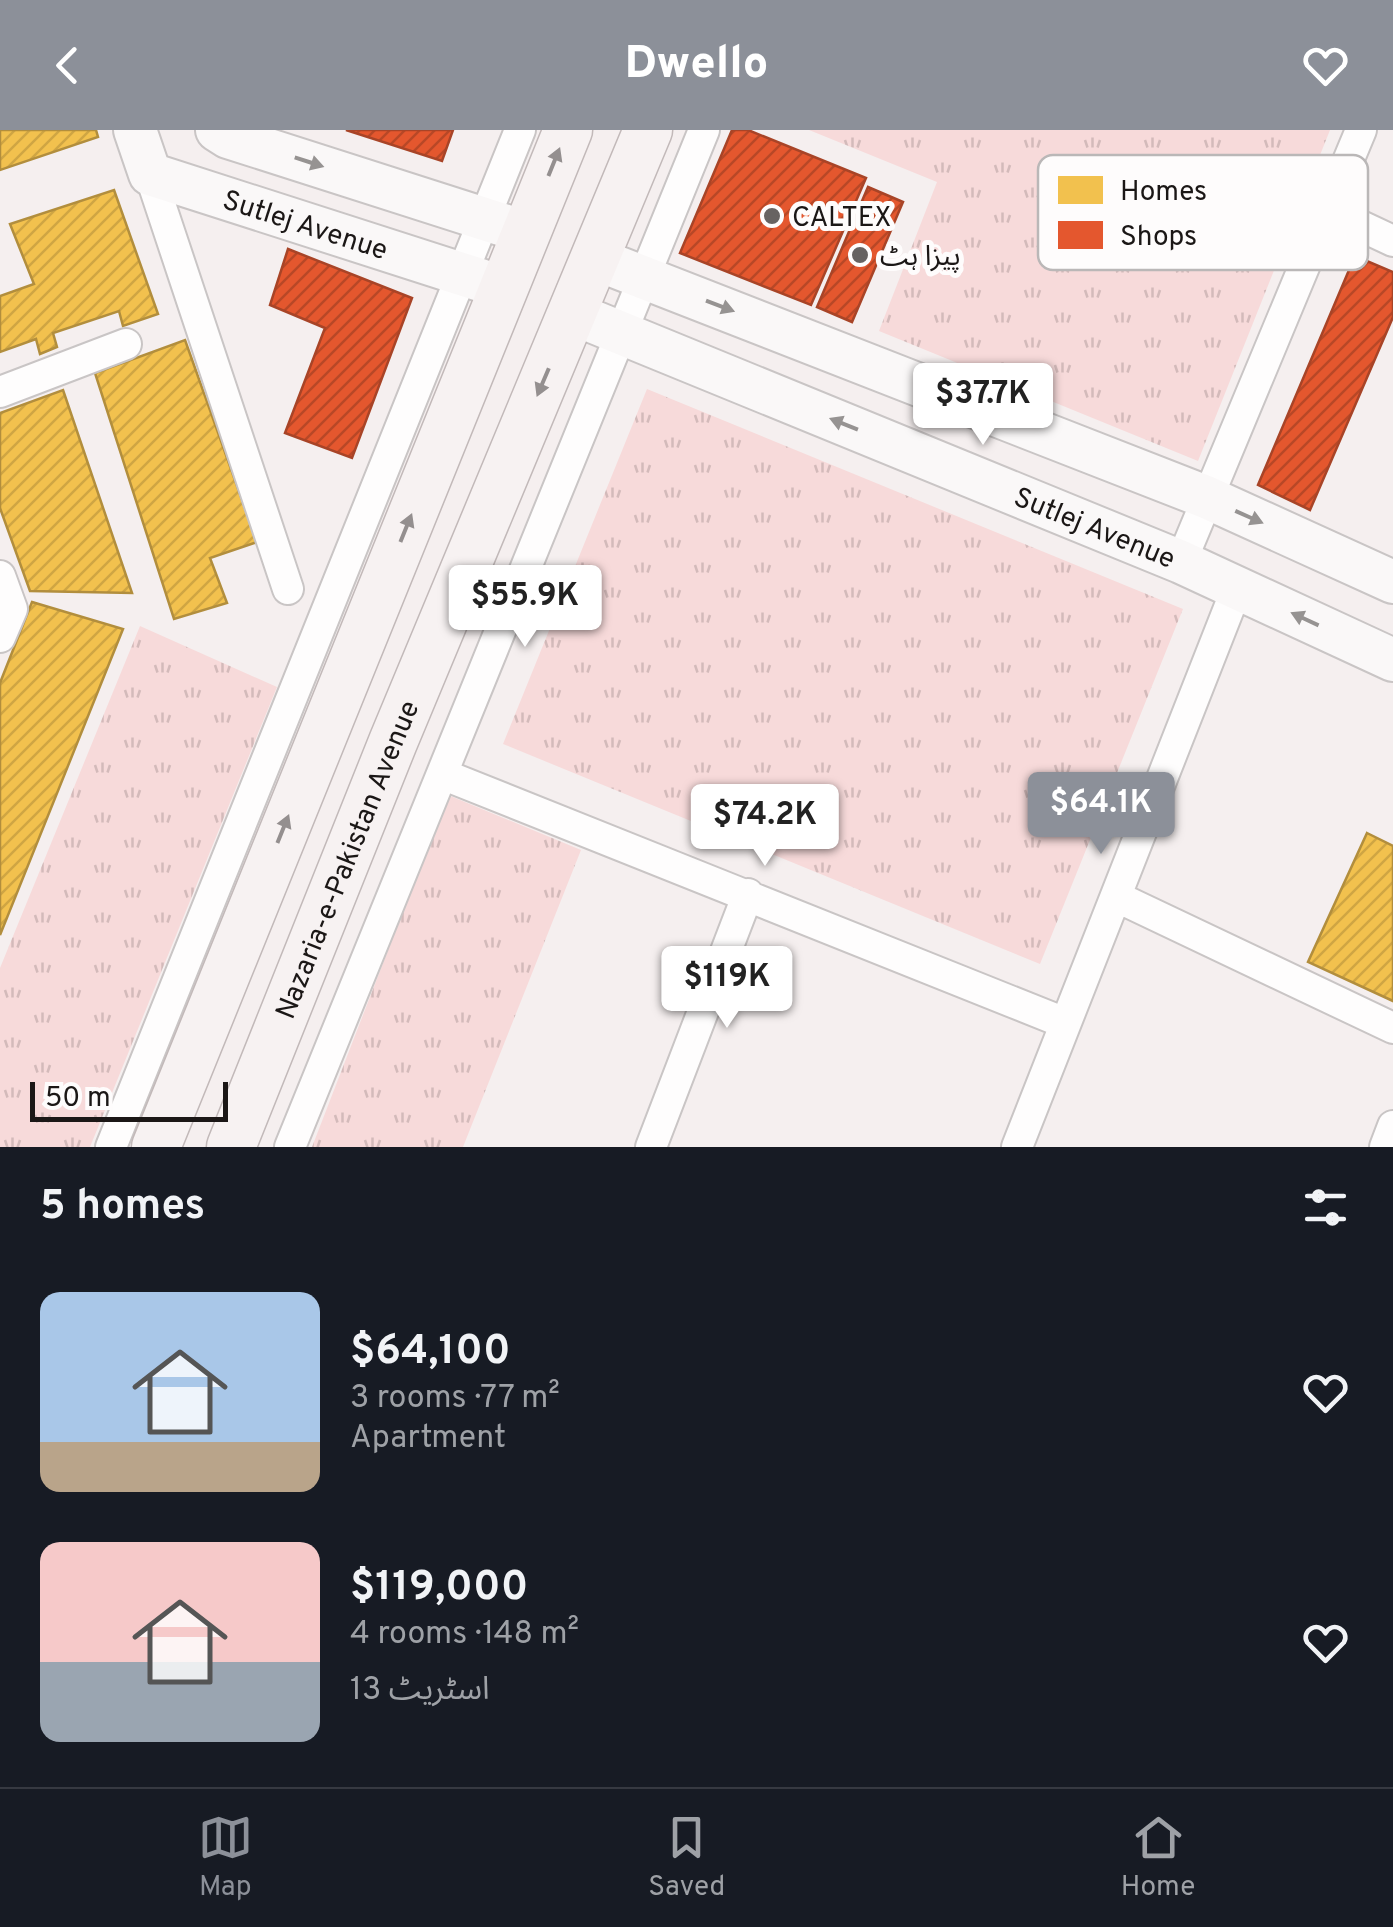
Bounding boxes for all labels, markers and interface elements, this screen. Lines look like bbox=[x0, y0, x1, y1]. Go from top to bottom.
text: Dwello bbox=[625, 37, 768, 94]
icon: back bbox=[40, 38, 95, 93]
icon: heart bbox=[1298, 38, 1353, 93]
one-way arrow bbox=[547, 147, 563, 177]
legend bbox=[1038, 155, 1368, 270]
one-way arrow bbox=[294, 156, 324, 171]
text: Homes bbox=[1120, 175, 1207, 211]
street label: Sutlej Avenue bbox=[218, 184, 392, 270]
place label: CALTEX bbox=[792, 201, 892, 237]
marker: CALTEX bbox=[761, 205, 783, 227]
text: Shops bbox=[1120, 220, 1197, 256]
place label: پیزا ہٹ bbox=[880, 240, 961, 276]
marker: پیزا ہٹ bbox=[849, 244, 871, 266]
one-way arrow bbox=[705, 298, 735, 314]
pin: $37.7K bbox=[902, 363, 1064, 448]
one-way arrow bbox=[535, 367, 551, 397]
text: $37.7K bbox=[935, 375, 1031, 415]
one-way arrow bbox=[830, 416, 859, 432]
street label: Sutlej Avenue bbox=[1008, 481, 1180, 579]
one-way arrow bbox=[1235, 508, 1264, 525]
one-way arrow bbox=[398, 513, 414, 543]
pin: $55.9K bbox=[444, 565, 606, 650]
text: $55.9K bbox=[471, 577, 579, 617]
one-way arrow bbox=[1290, 611, 1319, 628]
street label: Nazaria-e-Pakistan Avenue bbox=[269, 696, 429, 1025]
pin: $64.1K bbox=[1020, 772, 1182, 857]
pin: $74.2K bbox=[684, 784, 846, 869]
text: $64.1K bbox=[1050, 784, 1152, 824]
text: $74.2K bbox=[713, 796, 817, 836]
one-way arrow bbox=[276, 814, 292, 844]
pin: $119K bbox=[657, 946, 797, 1031]
text: $119K bbox=[683, 958, 771, 998]
scale bar bbox=[30, 1077, 228, 1121]
text: 50 m bbox=[45, 1081, 111, 1117]
icon: filters bbox=[1298, 1180, 1353, 1235]
text: 5 homes bbox=[40, 1181, 205, 1234]
text: $64,100 bbox=[350, 1326, 511, 1379]
icon: home bbox=[120, 1332, 240, 1452]
icon: heart bbox=[1298, 1365, 1353, 1420]
text: 3 rooms · 77 m² bbox=[350, 1379, 560, 1419]
text: Apartment bbox=[350, 1419, 506, 1459]
text: $119,000 bbox=[350, 1562, 528, 1615]
icon: home bbox=[120, 1582, 240, 1702]
text: 4 rooms · 148 m² bbox=[350, 1615, 579, 1655]
icon: heart bbox=[1298, 1615, 1353, 1670]
text: اسٹریٹ 13 bbox=[350, 1671, 490, 1711]
tab: Map bbox=[198, 1810, 253, 1906]
tab: Saved bbox=[648, 1810, 725, 1906]
tab: Home bbox=[1121, 1810, 1195, 1906]

